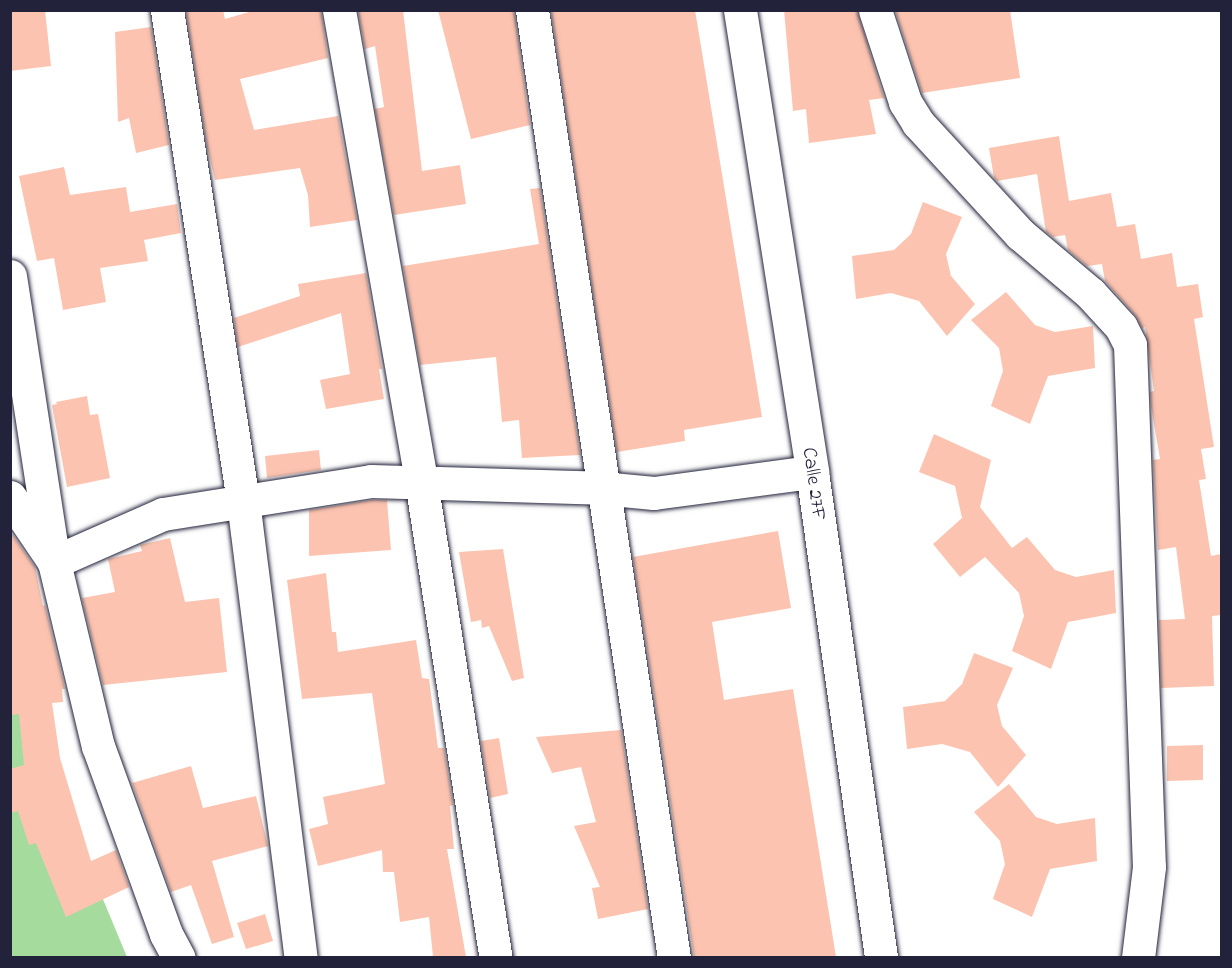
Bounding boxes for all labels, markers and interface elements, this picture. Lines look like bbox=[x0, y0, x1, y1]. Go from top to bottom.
street label: Calle 27F bbox=[796, 446, 830, 522]

